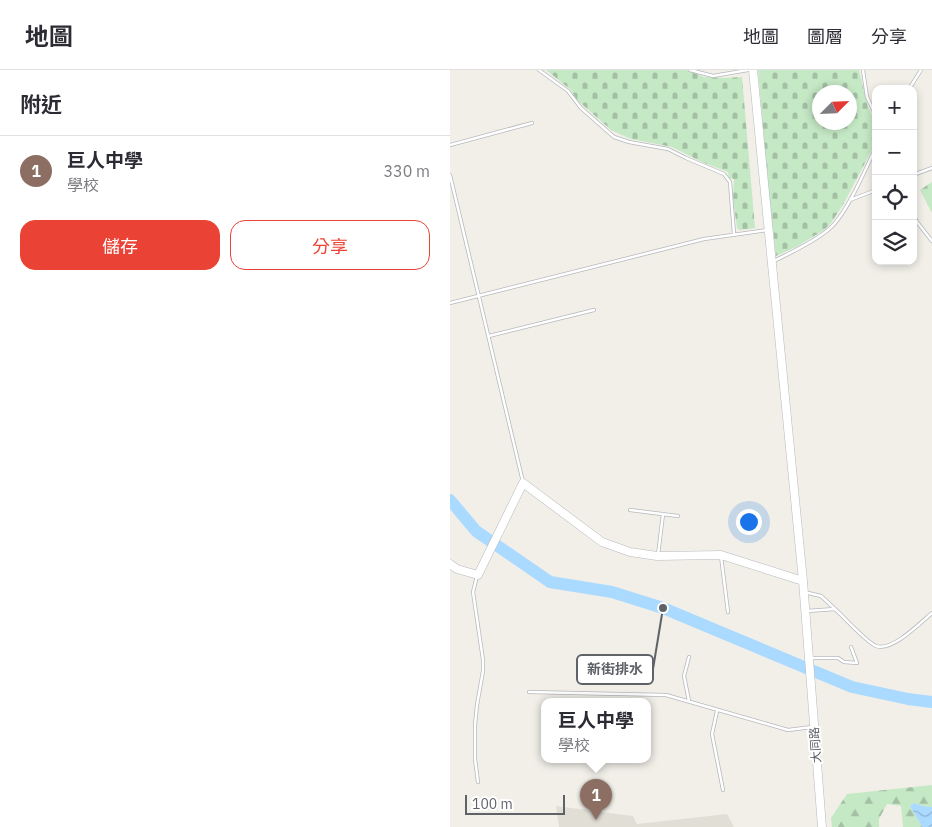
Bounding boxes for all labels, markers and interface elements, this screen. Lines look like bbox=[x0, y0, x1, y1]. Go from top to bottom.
text: 地圖 bbox=[25, 20, 73, 52]
text: 地圖 bbox=[743, 25, 779, 48]
text: 圖層 bbox=[807, 25, 843, 48]
text: 分享 bbox=[871, 25, 907, 48]
north arrow bbox=[812, 85, 857, 130]
map controls bbox=[872, 85, 917, 265]
button: + bbox=[872, 85, 917, 130]
text: 附近 bbox=[20, 90, 62, 118]
button: − bbox=[872, 130, 917, 175]
text: 巨人中學 bbox=[67, 148, 143, 172]
text: 1 bbox=[31, 161, 41, 181]
text: 330 m bbox=[383, 161, 430, 181]
text: 學校 bbox=[67, 175, 99, 195]
button: locate bbox=[872, 175, 917, 220]
button: 儲存 bbox=[20, 220, 220, 270]
button: 分享 bbox=[230, 220, 430, 270]
button: layers bbox=[872, 220, 917, 265]
your location bbox=[736, 509, 762, 535]
callout: 新街排水 bbox=[577, 655, 653, 684]
text: 新街排水 bbox=[587, 660, 643, 678]
popup bbox=[541, 698, 651, 763]
text: 巨人中學 bbox=[558, 708, 634, 732]
street label: 大同路 bbox=[806, 727, 824, 763]
text: 學校 bbox=[558, 735, 590, 755]
pin: 1 bbox=[580, 779, 612, 820]
scale bar bbox=[465, 792, 565, 815]
text: 100 m bbox=[472, 795, 513, 813]

